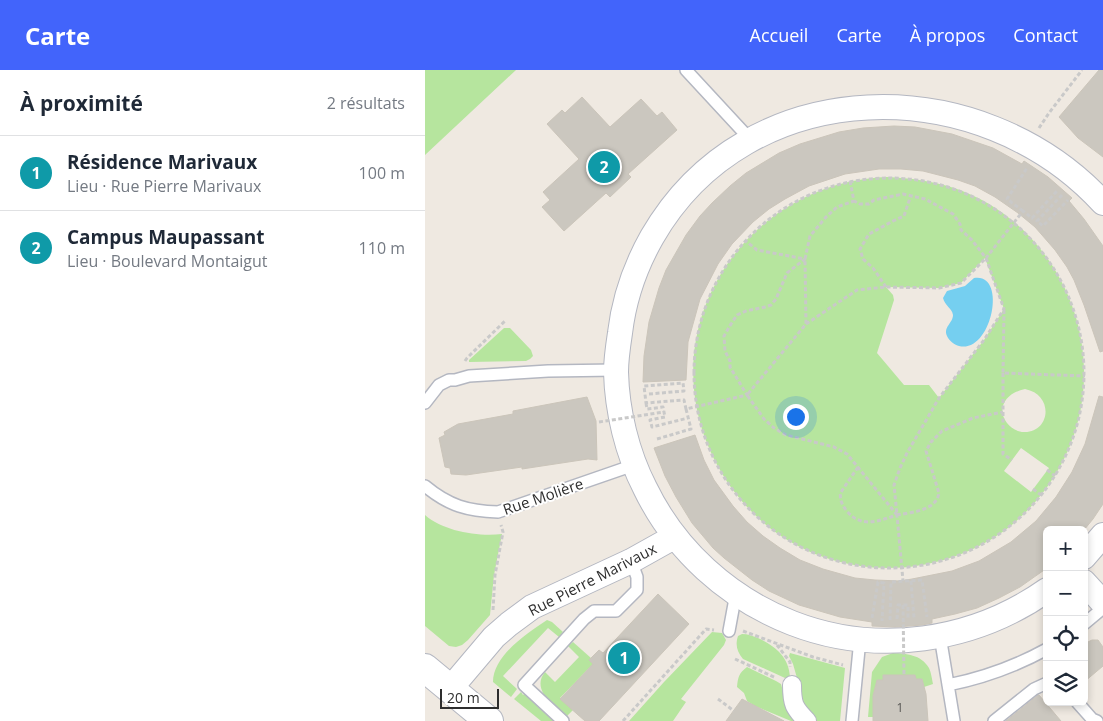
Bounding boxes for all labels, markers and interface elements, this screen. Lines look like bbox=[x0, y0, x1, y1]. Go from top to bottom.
text: Carte bbox=[25, 19, 90, 52]
text: Accueil bbox=[750, 23, 808, 47]
text: Carte bbox=[836, 23, 882, 47]
text: À propos bbox=[910, 23, 985, 47]
text: Contact bbox=[1013, 23, 1078, 47]
text: À proximité bbox=[20, 89, 143, 117]
text: 2 résultats bbox=[327, 92, 405, 114]
pin: 2 bbox=[588, 148, 620, 186]
text: Résidence Marivaux bbox=[67, 149, 257, 175]
text: 1 bbox=[31, 162, 41, 184]
text: 100 m bbox=[359, 162, 405, 184]
text: Lieu · Rue Pierre Marivaux bbox=[67, 175, 261, 197]
text: Campus Maupassant bbox=[67, 224, 265, 250]
text: 2 bbox=[31, 237, 41, 259]
text: 110 m bbox=[359, 237, 405, 259]
text: Lieu · Boulevard Montaigut bbox=[67, 250, 268, 272]
your location bbox=[783, 404, 809, 430]
street label: Rue Molière bbox=[500, 473, 586, 519]
map controls bbox=[1043, 526, 1088, 706]
button: + bbox=[1043, 526, 1088, 571]
street label: Rue Pierre Marivaux bbox=[525, 538, 660, 620]
button: − bbox=[1043, 571, 1088, 616]
button: locate bbox=[1043, 616, 1088, 661]
pin: 1 bbox=[608, 639, 640, 677]
button: layers bbox=[1043, 661, 1088, 706]
scale bar bbox=[440, 686, 499, 709]
text: 20 m bbox=[447, 688, 480, 707]
house number: 1 bbox=[897, 699, 903, 716]

